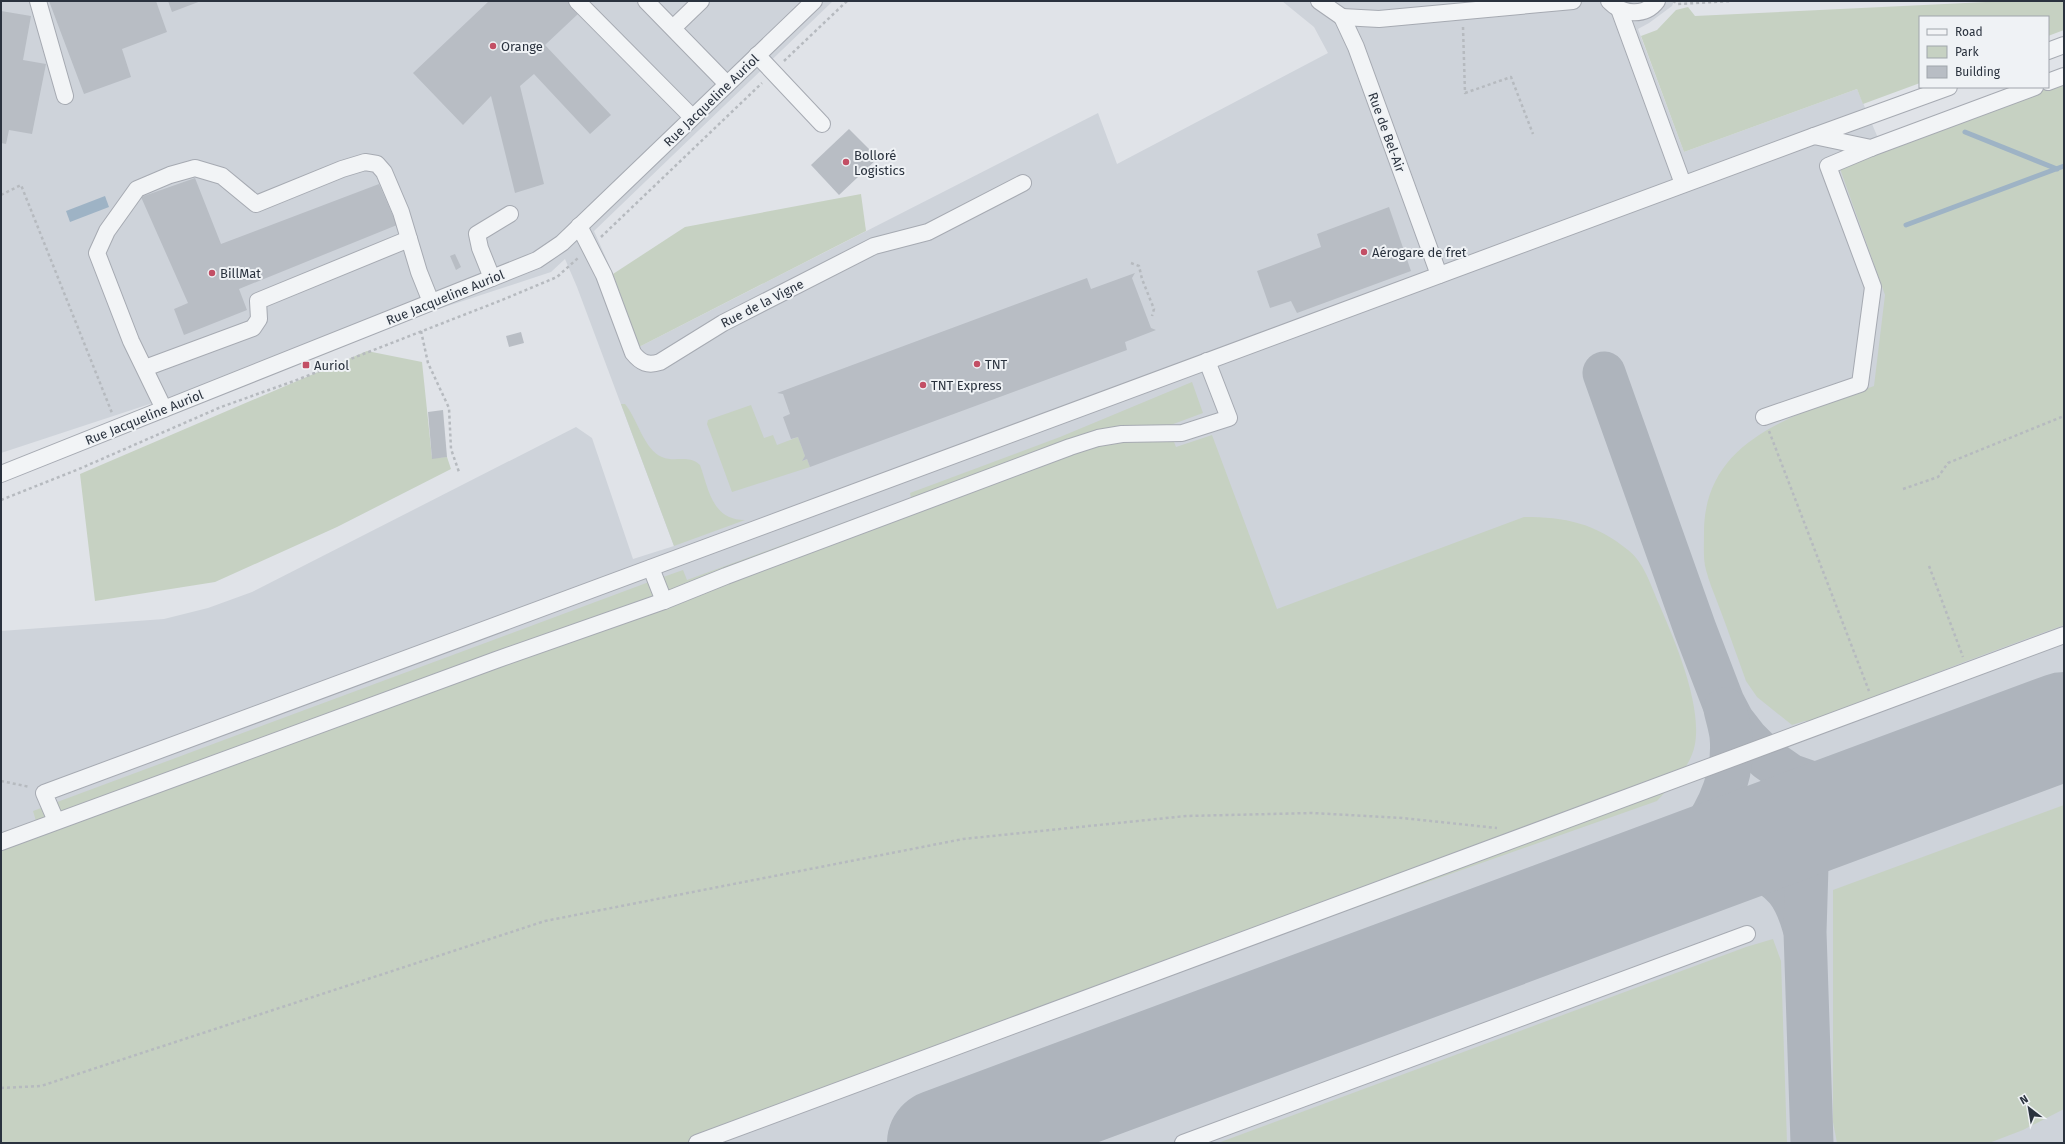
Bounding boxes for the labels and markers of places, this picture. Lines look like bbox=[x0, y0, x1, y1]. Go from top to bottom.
place label: Orange bbox=[501, 39, 543, 54]
marker: Orange bbox=[488, 41, 498, 51]
place label: Bolloré Logistics bbox=[854, 148, 905, 178]
marker: Bolloré Logistics bbox=[841, 157, 851, 167]
place label: Aérogare de fret bbox=[1372, 245, 1467, 260]
marker: Aérogare de fret bbox=[1359, 247, 1369, 257]
place label: BillMat bbox=[220, 266, 261, 281]
marker: BillMat bbox=[207, 268, 217, 278]
place label: TNT bbox=[985, 357, 1008, 372]
place label: Auriol bbox=[314, 358, 349, 373]
marker: TNT bbox=[972, 359, 982, 369]
marker: Auriol bbox=[301, 360, 311, 370]
place label: TNT Express bbox=[931, 378, 1001, 393]
marker: TNT Express bbox=[918, 380, 928, 390]

